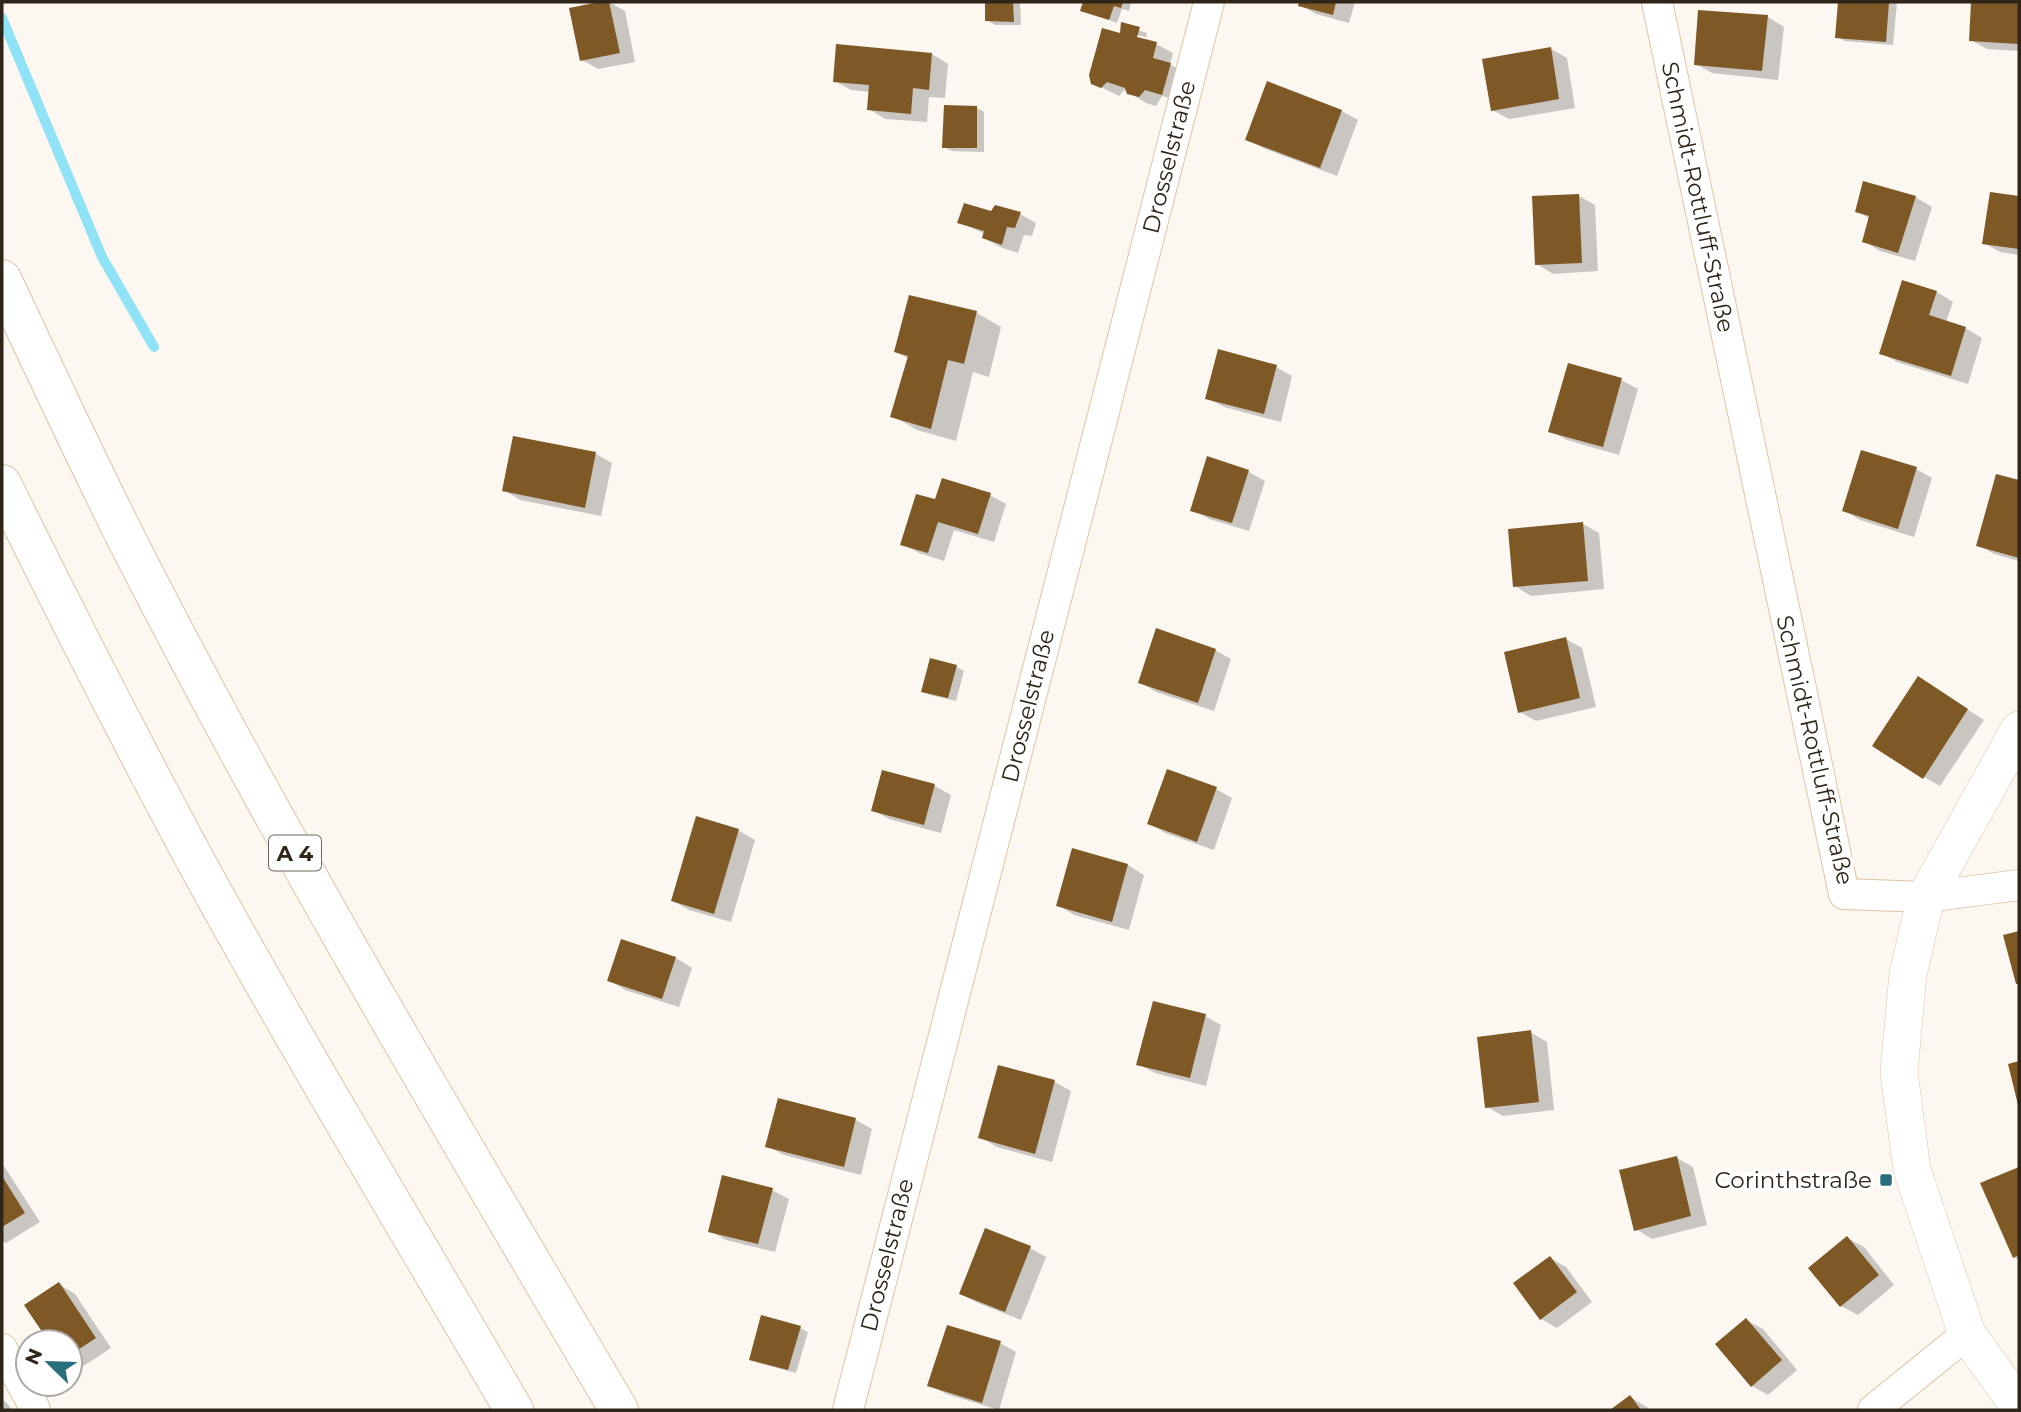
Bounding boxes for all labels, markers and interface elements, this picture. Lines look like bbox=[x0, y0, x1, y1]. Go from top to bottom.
street label: Schmidt-Rottluff-Straße bbox=[1656, 59, 1740, 335]
street label: Drosselstraße bbox=[1136, 78, 1202, 236]
street label: Schmidt-Rottluff-Straße bbox=[1770, 612, 1860, 888]
street label: Drosselstraße bbox=[995, 627, 1061, 785]
road number: A 4 bbox=[269, 836, 321, 870]
place label: Corinthstraße bbox=[1714, 1166, 1872, 1194]
marker: Corinthstraße bbox=[1878, 1172, 1894, 1188]
street label: Drosselstraße bbox=[854, 1176, 920, 1334]
north arrow bbox=[14, 1328, 84, 1398]
text: N bbox=[20, 1345, 47, 1368]

